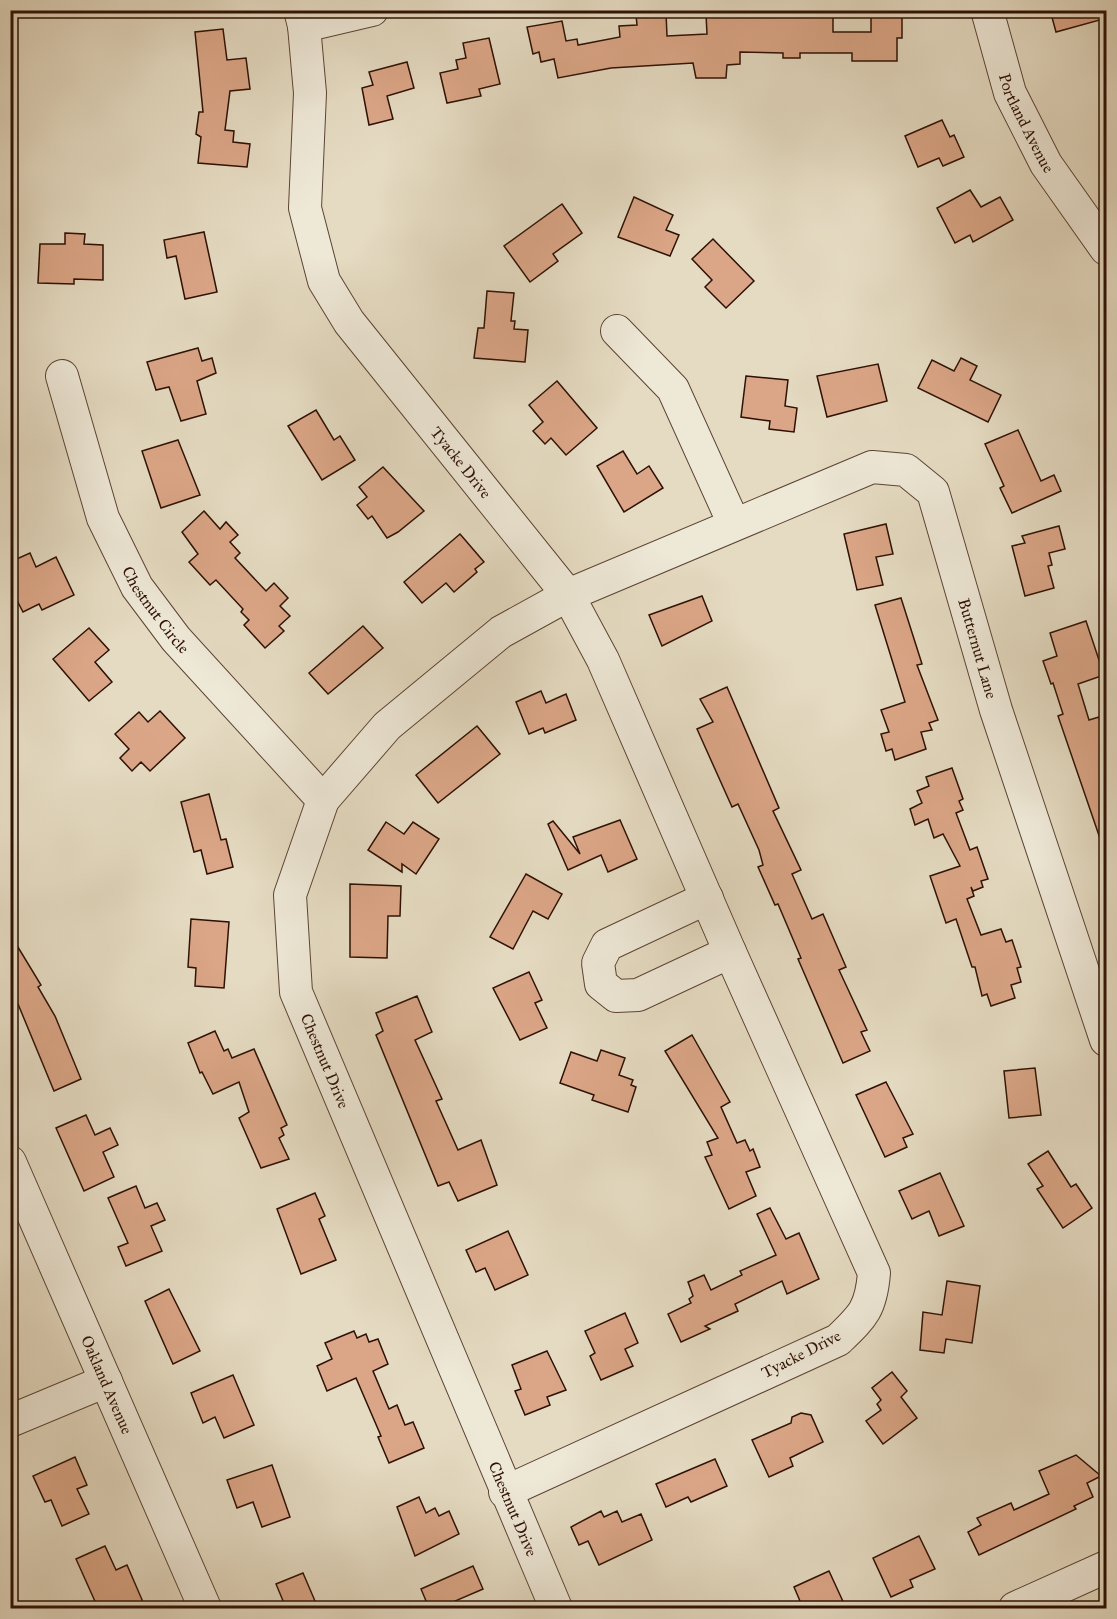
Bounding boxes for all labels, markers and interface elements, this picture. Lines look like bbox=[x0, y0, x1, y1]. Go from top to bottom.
street label: Portland Avenue bbox=[995, 71, 1059, 176]
street label: Tyacke Drive bbox=[427, 423, 496, 502]
street label: Chestnut Circle bbox=[119, 563, 194, 657]
street label: Butternut Lane bbox=[955, 596, 1002, 701]
street label: Chestnut Drive bbox=[297, 1011, 354, 1112]
street label: Tyacke Drive bbox=[758, 1326, 844, 1382]
street label: Oakland Avenue bbox=[77, 1332, 137, 1437]
street label: Chestnut Drive bbox=[485, 1459, 542, 1560]

